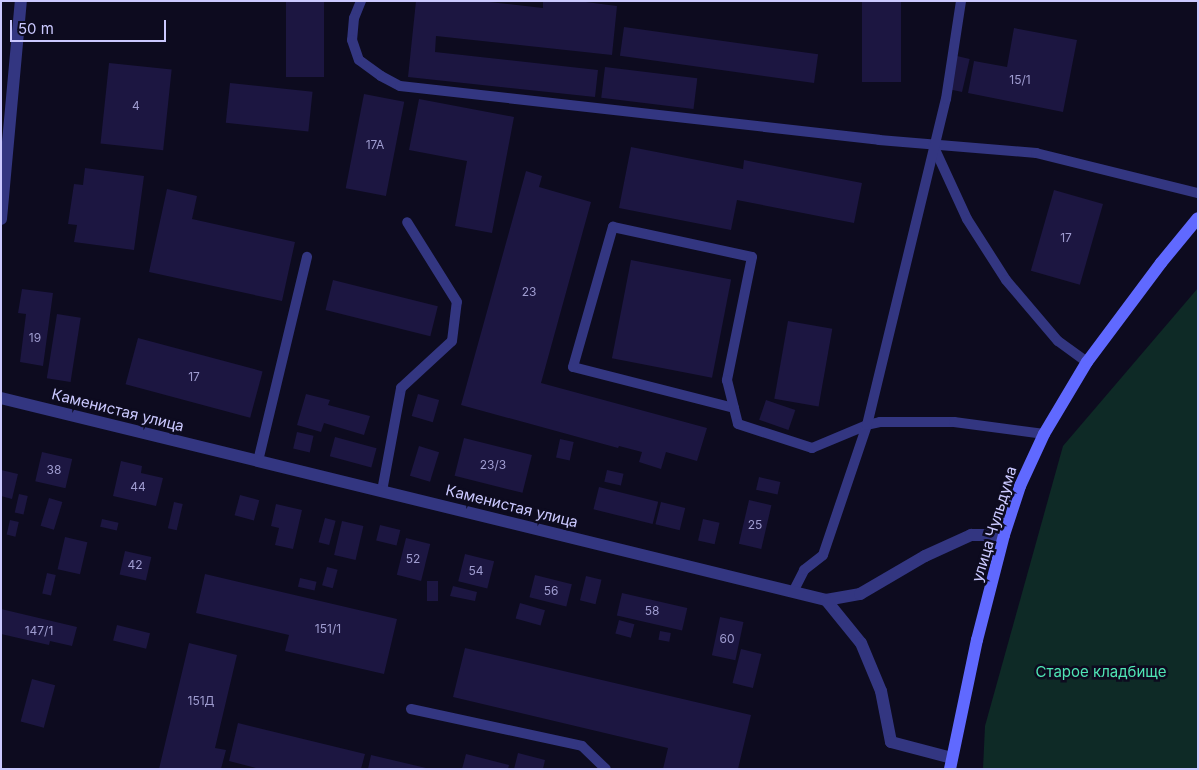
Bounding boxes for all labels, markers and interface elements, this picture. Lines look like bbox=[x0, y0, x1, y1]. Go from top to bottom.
scale bar bbox=[12, 10, 169, 42]
text: 50 m bbox=[18, 19, 54, 38]
house number: 15/1 bbox=[1009, 73, 1031, 87]
house number: 4 bbox=[132, 99, 140, 113]
house number: 17А bbox=[366, 138, 384, 152]
house number: 17 bbox=[1060, 231, 1072, 245]
house number: 23 bbox=[522, 285, 536, 299]
house number: 19 bbox=[29, 331, 41, 345]
house number: 17 bbox=[188, 370, 200, 384]
street label: Каменистая улица bbox=[50, 385, 186, 435]
house number: 23/3 bbox=[480, 458, 506, 472]
house number: 38 bbox=[47, 463, 61, 477]
street label: улица Чульдума bbox=[968, 464, 1020, 584]
house number: 44 bbox=[130, 480, 146, 494]
street label: Каменистая улица bbox=[444, 481, 580, 531]
house number: 25 bbox=[748, 518, 762, 532]
house number: 52 bbox=[406, 552, 420, 566]
house number: 42 bbox=[127, 558, 143, 572]
house number: 54 bbox=[468, 564, 484, 578]
house number: 56 bbox=[544, 584, 558, 598]
house number: 58 bbox=[645, 604, 659, 618]
house number: 151/1 bbox=[315, 622, 341, 636]
house number: 147/1 bbox=[25, 624, 53, 638]
house number: 60 bbox=[719, 632, 735, 646]
park label: Старое кладбище bbox=[1035, 663, 1167, 681]
house number: 151Д bbox=[188, 694, 214, 708]

